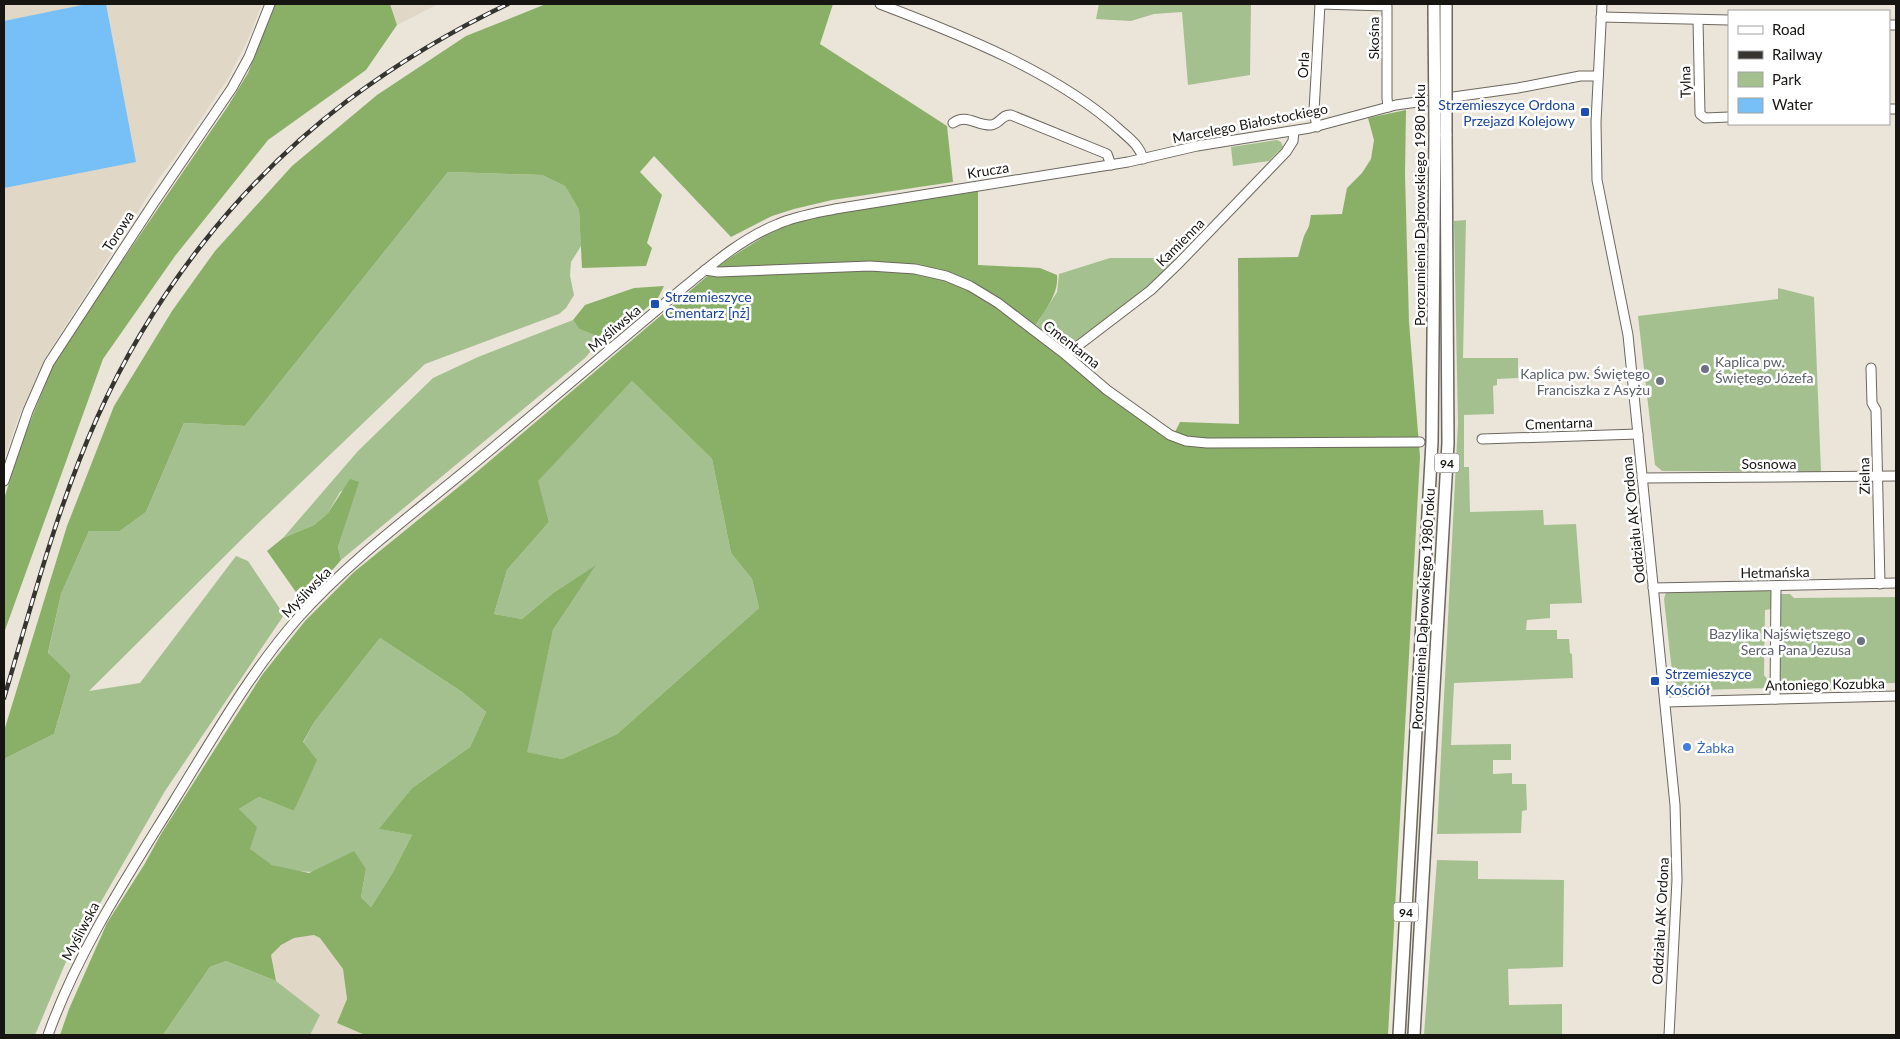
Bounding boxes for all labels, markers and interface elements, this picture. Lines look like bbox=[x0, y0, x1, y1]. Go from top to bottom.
legend bbox=[1728, 10, 1890, 125]
street label: Skośna bbox=[1365, 16, 1382, 59]
text: Road bbox=[1772, 20, 1805, 38]
text: Railway bbox=[1772, 45, 1823, 63]
street label: Orla bbox=[1294, 51, 1312, 79]
street label: Tylna bbox=[1676, 66, 1694, 98]
text: Park bbox=[1772, 70, 1802, 88]
street label: Porozumienia Dąbrowskiego 1980 roku bbox=[1411, 84, 1428, 326]
text: Water bbox=[1772, 95, 1813, 113]
place label: Strzemieszyce Ordona Przejazd Kolejowy bbox=[1438, 96, 1576, 129]
street label: Marcelego Białostockiego bbox=[1171, 100, 1329, 146]
marker: Strzemieszyce Ordona Przejazd Kolejowy bbox=[1579, 106, 1591, 118]
street label: Krucza bbox=[966, 158, 1010, 182]
street label: Torowa bbox=[99, 207, 137, 255]
street label: Kamienna bbox=[1152, 214, 1208, 270]
place label: Strzemieszyce Cmentarz [nż] bbox=[665, 288, 752, 321]
marker: Strzemieszyce Cmentarz [nż] bbox=[649, 298, 661, 310]
street label: Myśliwska bbox=[584, 301, 644, 355]
street label: Cmentarna bbox=[1040, 316, 1104, 372]
place label: Kaplica pw. Świętego Józefa bbox=[1715, 353, 1814, 386]
marker: Kaplica pw. Świętego Józefa bbox=[1699, 363, 1711, 375]
place label: Kaplica pw. Świętego Franciszka z Asyżu bbox=[1520, 365, 1650, 398]
marker: Kaplica pw. Świętego Franciszka z Asyżu bbox=[1654, 375, 1666, 387]
street label: Cmentarna bbox=[1525, 413, 1593, 433]
road number: 94 bbox=[1434, 453, 1460, 472]
street label: Sosnowa bbox=[1741, 455, 1797, 472]
street label: Oddziału AK Ordona bbox=[1618, 456, 1648, 584]
street label: Zielna bbox=[1855, 457, 1873, 495]
street label: Porozumienia Dąbrowskiego 1980 roku bbox=[1408, 488, 1438, 730]
street label: Myśliwska bbox=[278, 563, 334, 621]
street label: Hetmańska bbox=[1740, 563, 1810, 581]
place label: Bazylika Najświętszego Serca Pana Jezusa bbox=[1709, 625, 1851, 658]
marker: Bazylika Najświętszego Serca Pana Jezusa bbox=[1855, 635, 1867, 647]
place label: Strzemieszyce Kościół bbox=[1665, 665, 1752, 698]
street label: Antoniego Kozubka bbox=[1765, 674, 1885, 694]
marker: Strzemieszyce Kościół bbox=[1649, 675, 1661, 687]
place label: Żabka bbox=[1697, 739, 1734, 756]
marker: Żabka bbox=[1681, 741, 1693, 753]
street label: Oddziału AK Ordona bbox=[1648, 857, 1672, 985]
street label: Myśliwska bbox=[58, 899, 102, 963]
road number: 94 bbox=[1394, 902, 1418, 922]

